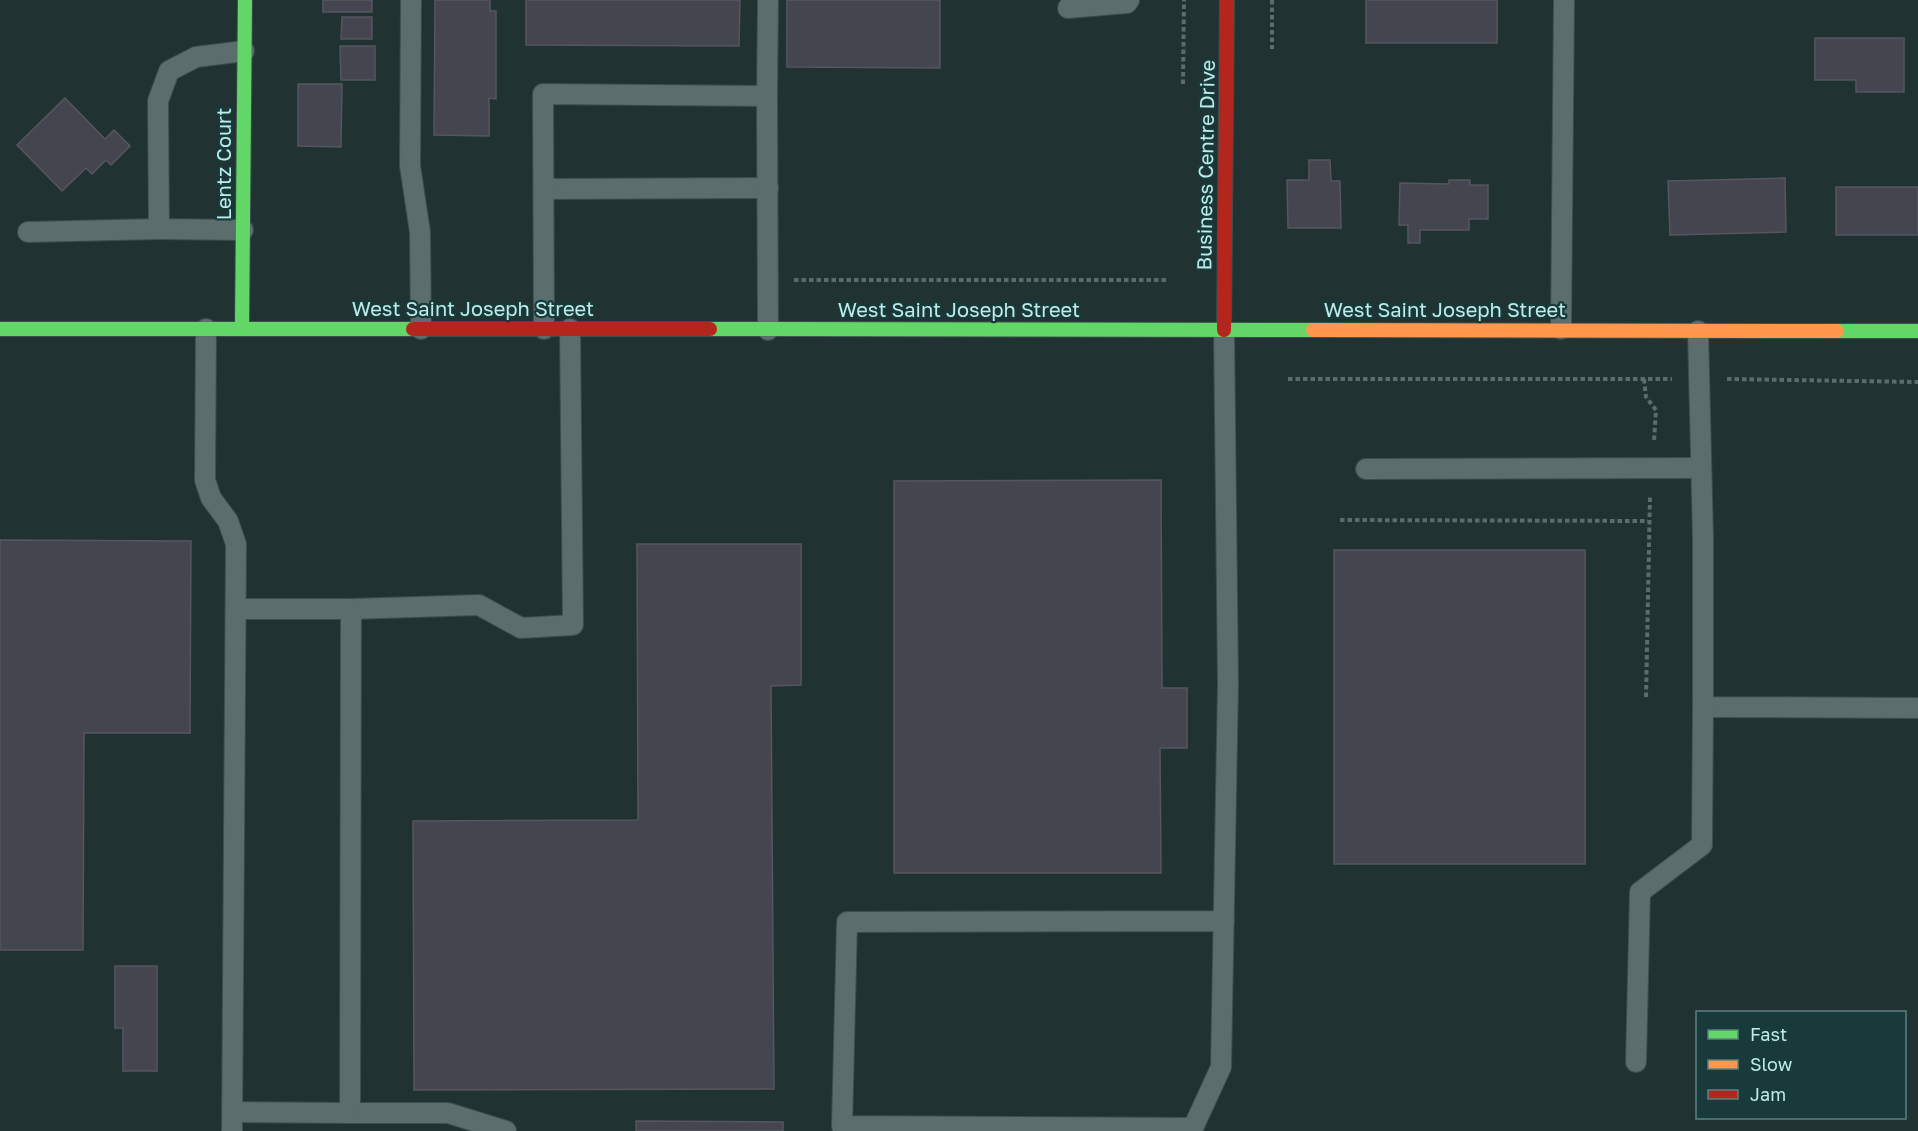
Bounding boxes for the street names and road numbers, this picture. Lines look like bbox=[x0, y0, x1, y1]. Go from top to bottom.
street label: Business Centre Drive bbox=[1191, 59, 1219, 270]
street label: Lentz Court bbox=[211, 108, 235, 220]
street label: West Saint Joseph Street bbox=[352, 296, 594, 320]
street label: West Saint Joseph Street bbox=[838, 297, 1080, 321]
street label: West Saint Joseph Street bbox=[1324, 297, 1566, 321]

